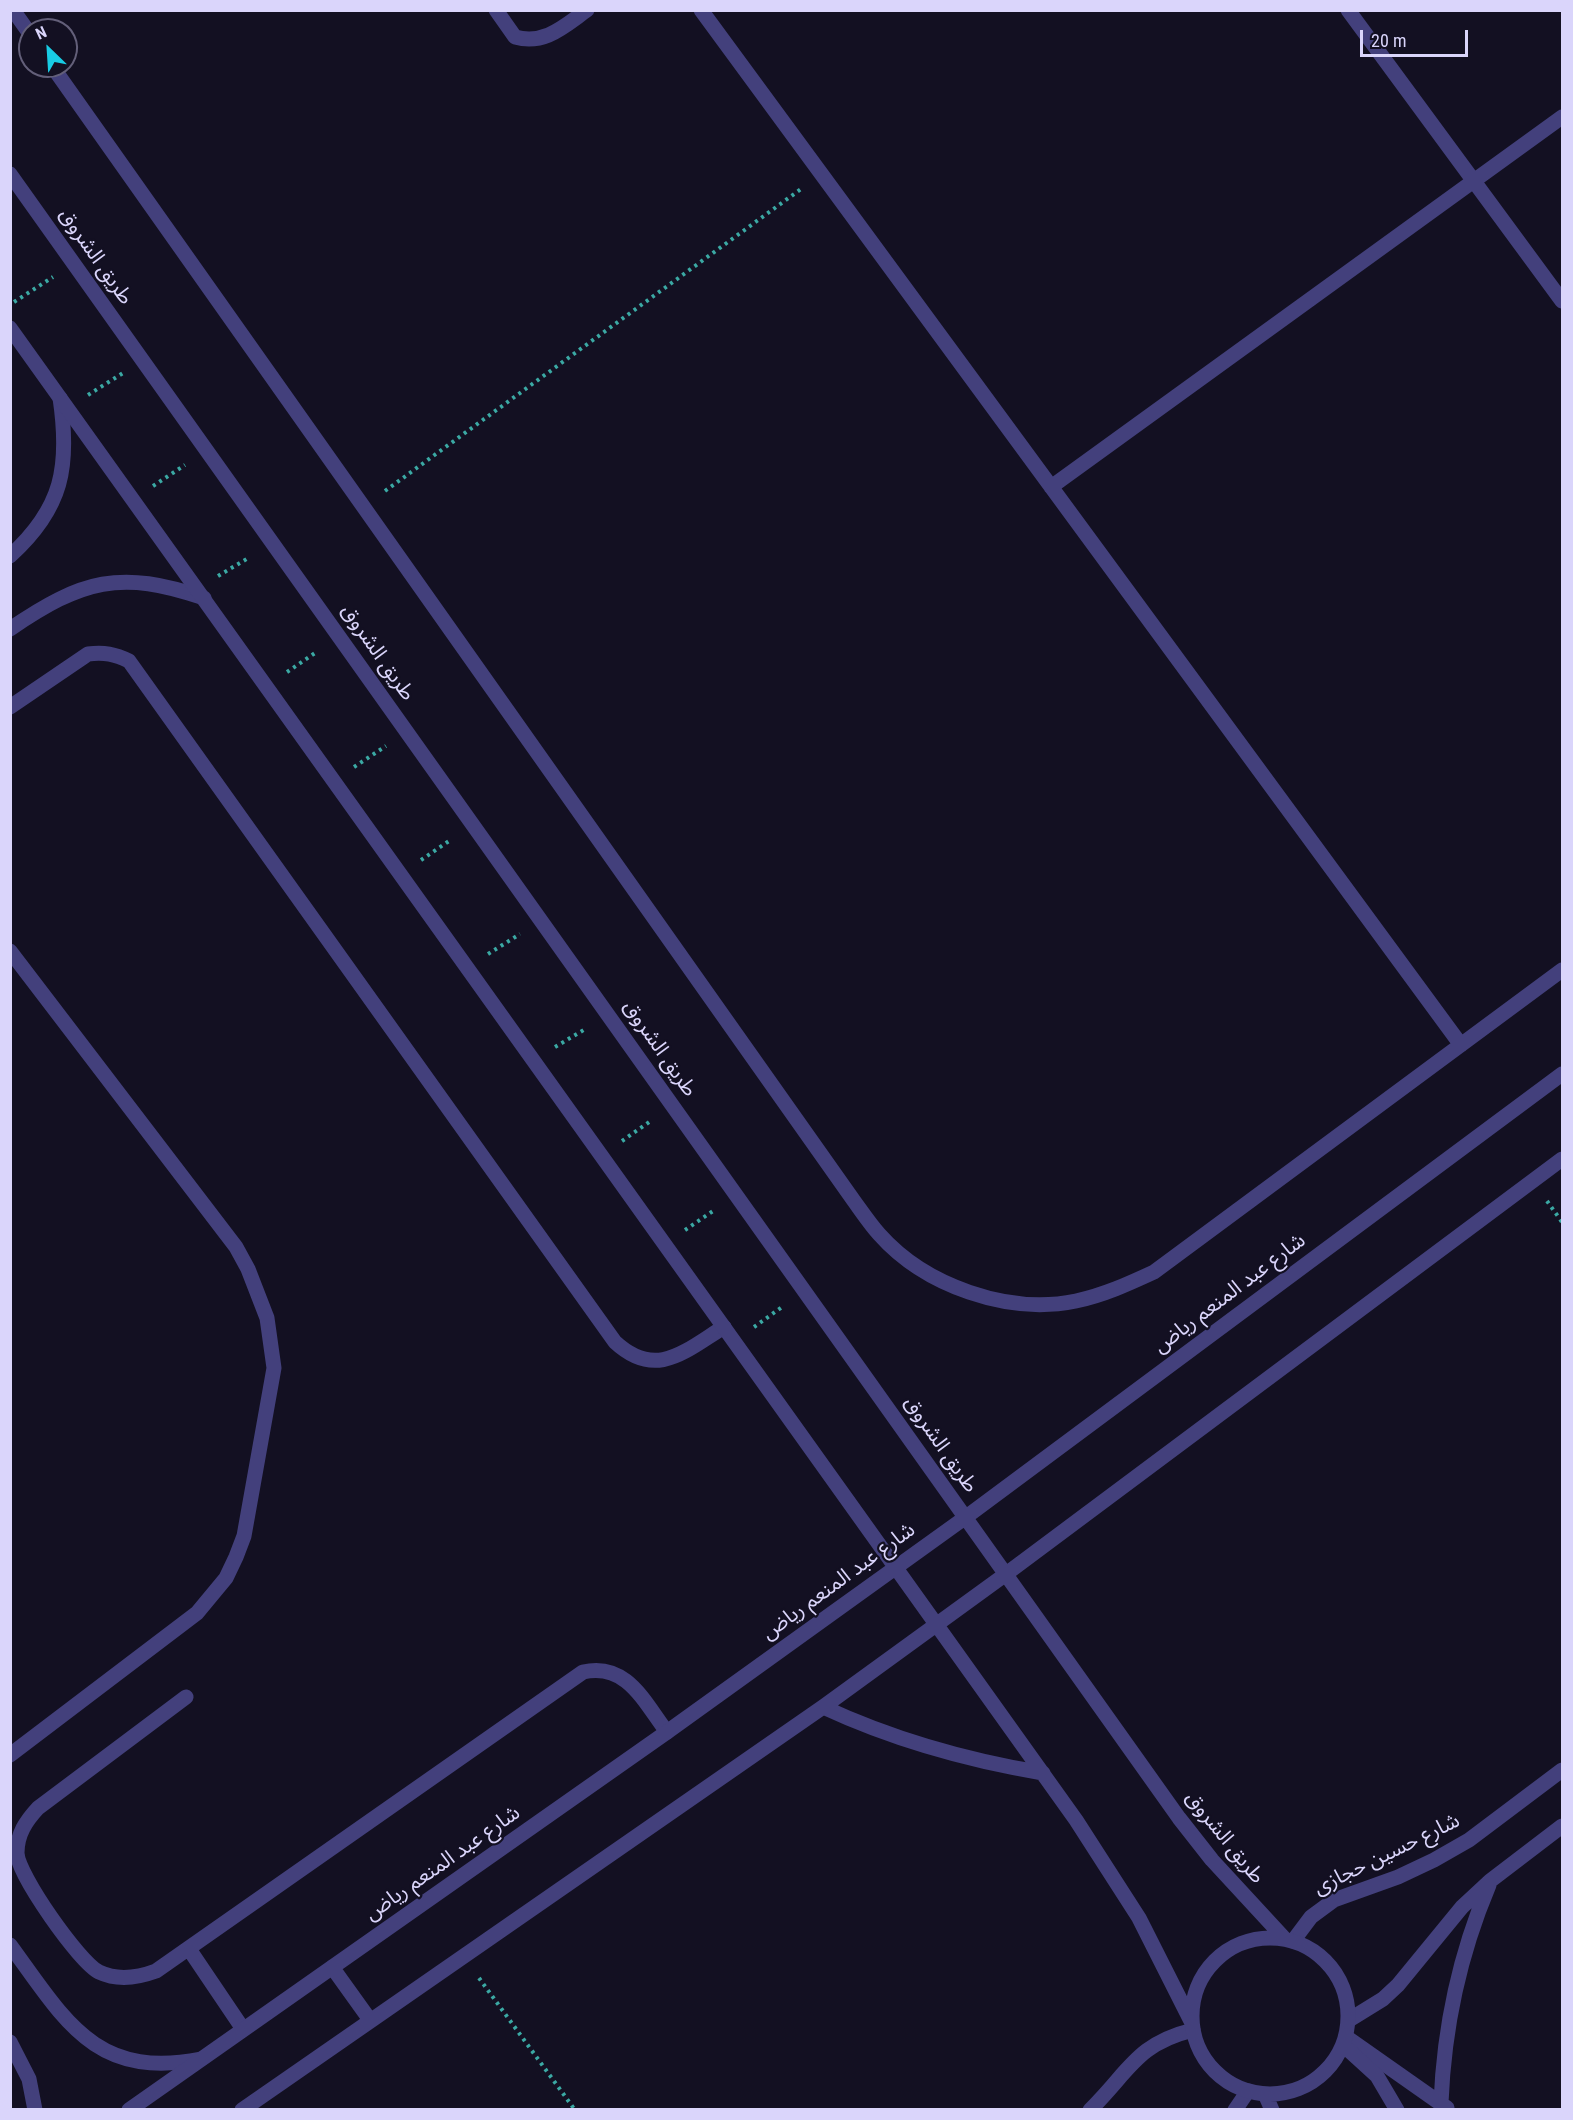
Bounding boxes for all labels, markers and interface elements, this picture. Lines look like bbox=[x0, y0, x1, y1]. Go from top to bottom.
north arrow bbox=[18, 18, 78, 78]
scale bar bbox=[1363, 18, 1471, 56]
text: N bbox=[33, 22, 49, 44]
text: 20 m bbox=[1371, 30, 1406, 51]
street label: طريق الشروق bbox=[52, 204, 138, 310]
street label: طريق الشروق bbox=[334, 600, 420, 706]
street label: طريق الشروق bbox=[616, 996, 702, 1102]
street label: شارع عبد المنعم رياض bbox=[1149, 1229, 1311, 1359]
street label: طريق الشروق bbox=[897, 1392, 983, 1498]
street label: شارع عبد المنعم رياض bbox=[757, 1518, 921, 1646]
street label: طريق الشروق bbox=[1179, 1786, 1269, 1890]
street label: شارع عبد المنعم رياض bbox=[361, 1801, 525, 1927]
street label: شارع حسين حجازى bbox=[1310, 1809, 1464, 1901]

